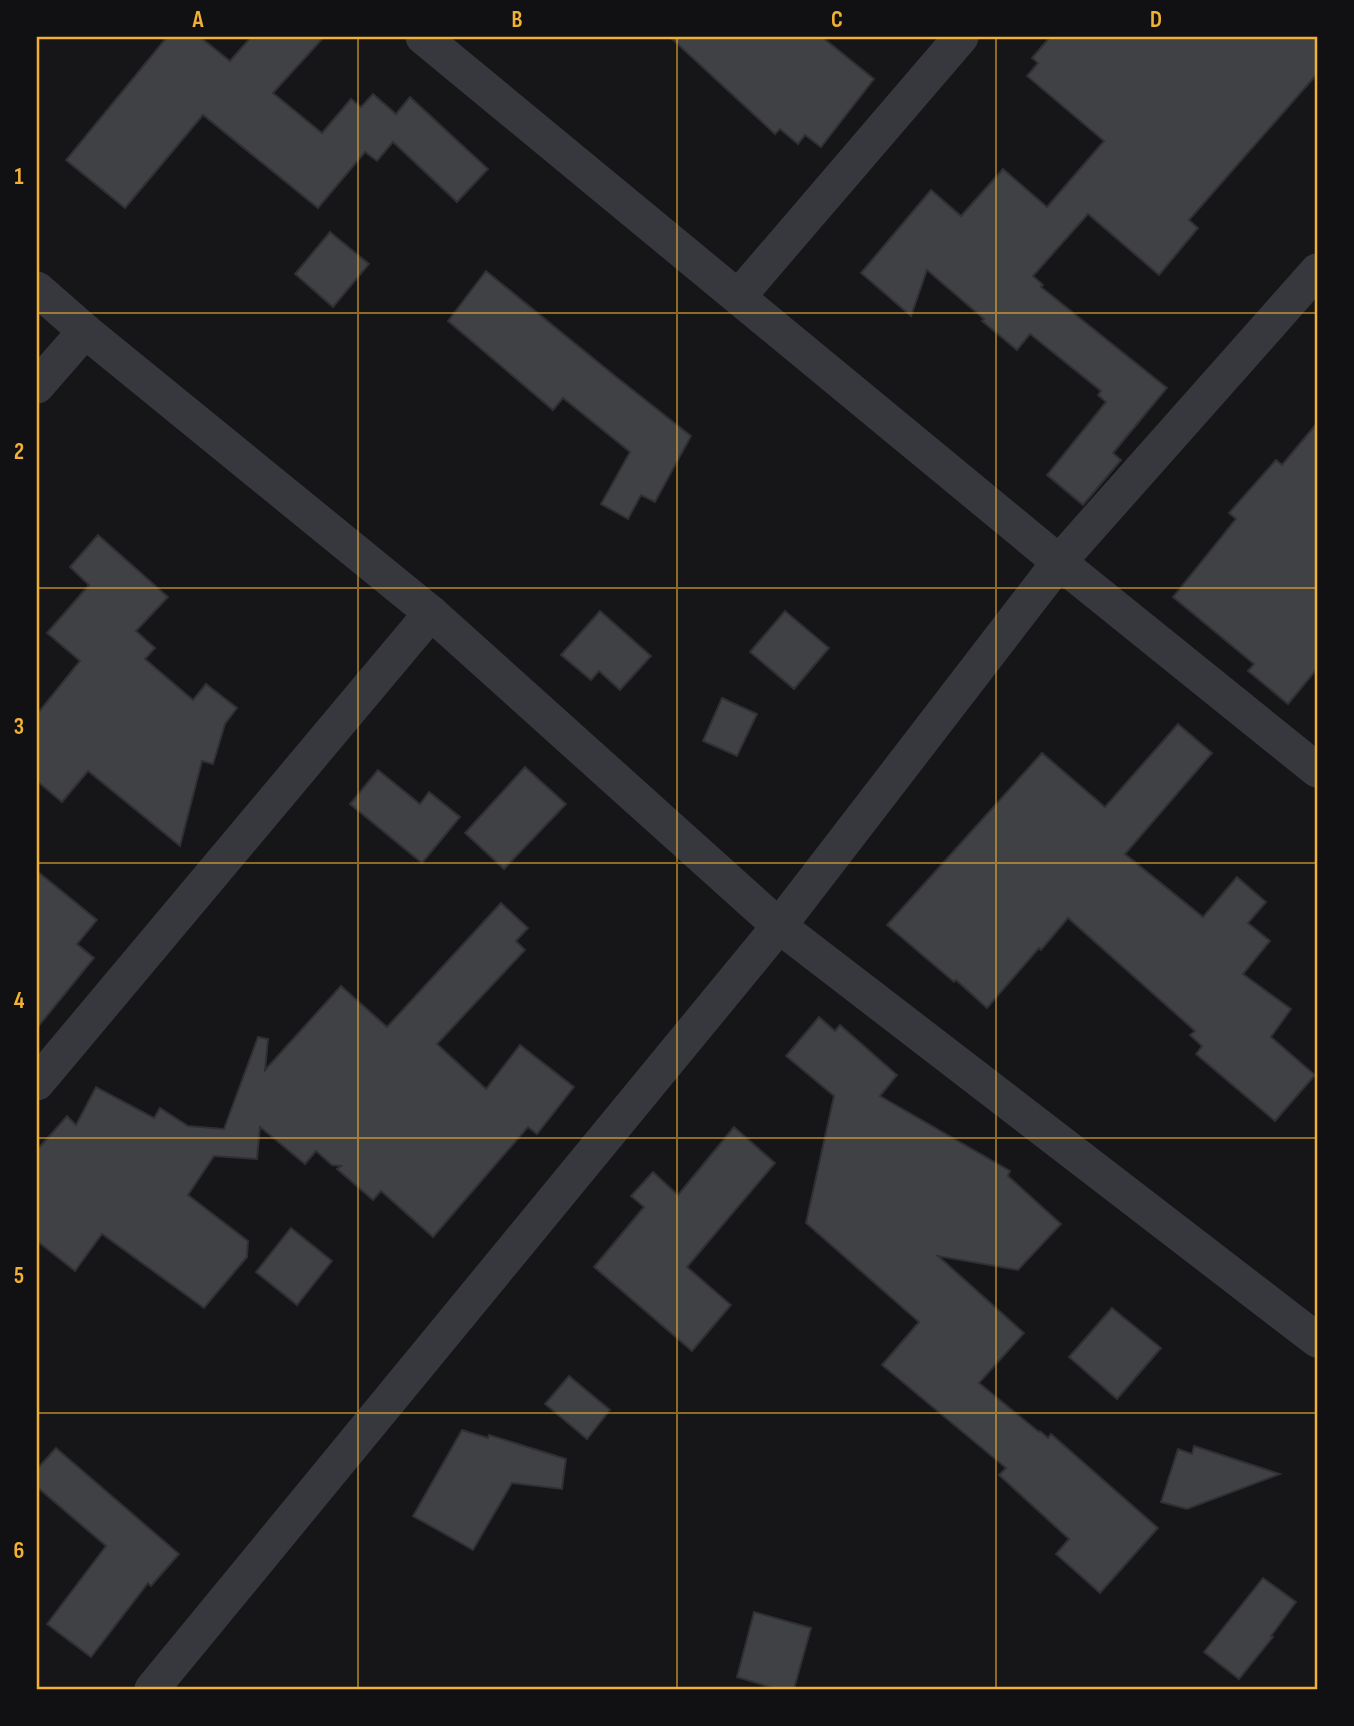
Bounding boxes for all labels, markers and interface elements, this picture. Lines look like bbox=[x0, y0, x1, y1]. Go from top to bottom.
text: A bbox=[192, 6, 205, 34]
text: B bbox=[512, 6, 523, 34]
text: C bbox=[831, 6, 843, 34]
text: D bbox=[1150, 6, 1162, 34]
text: 1 bbox=[14, 163, 24, 191]
text: 2 bbox=[14, 438, 24, 466]
text: 3 bbox=[14, 713, 24, 741]
text: 4 bbox=[14, 987, 25, 1015]
text: 5 bbox=[14, 1262, 24, 1290]
text: 6 bbox=[14, 1537, 24, 1565]

